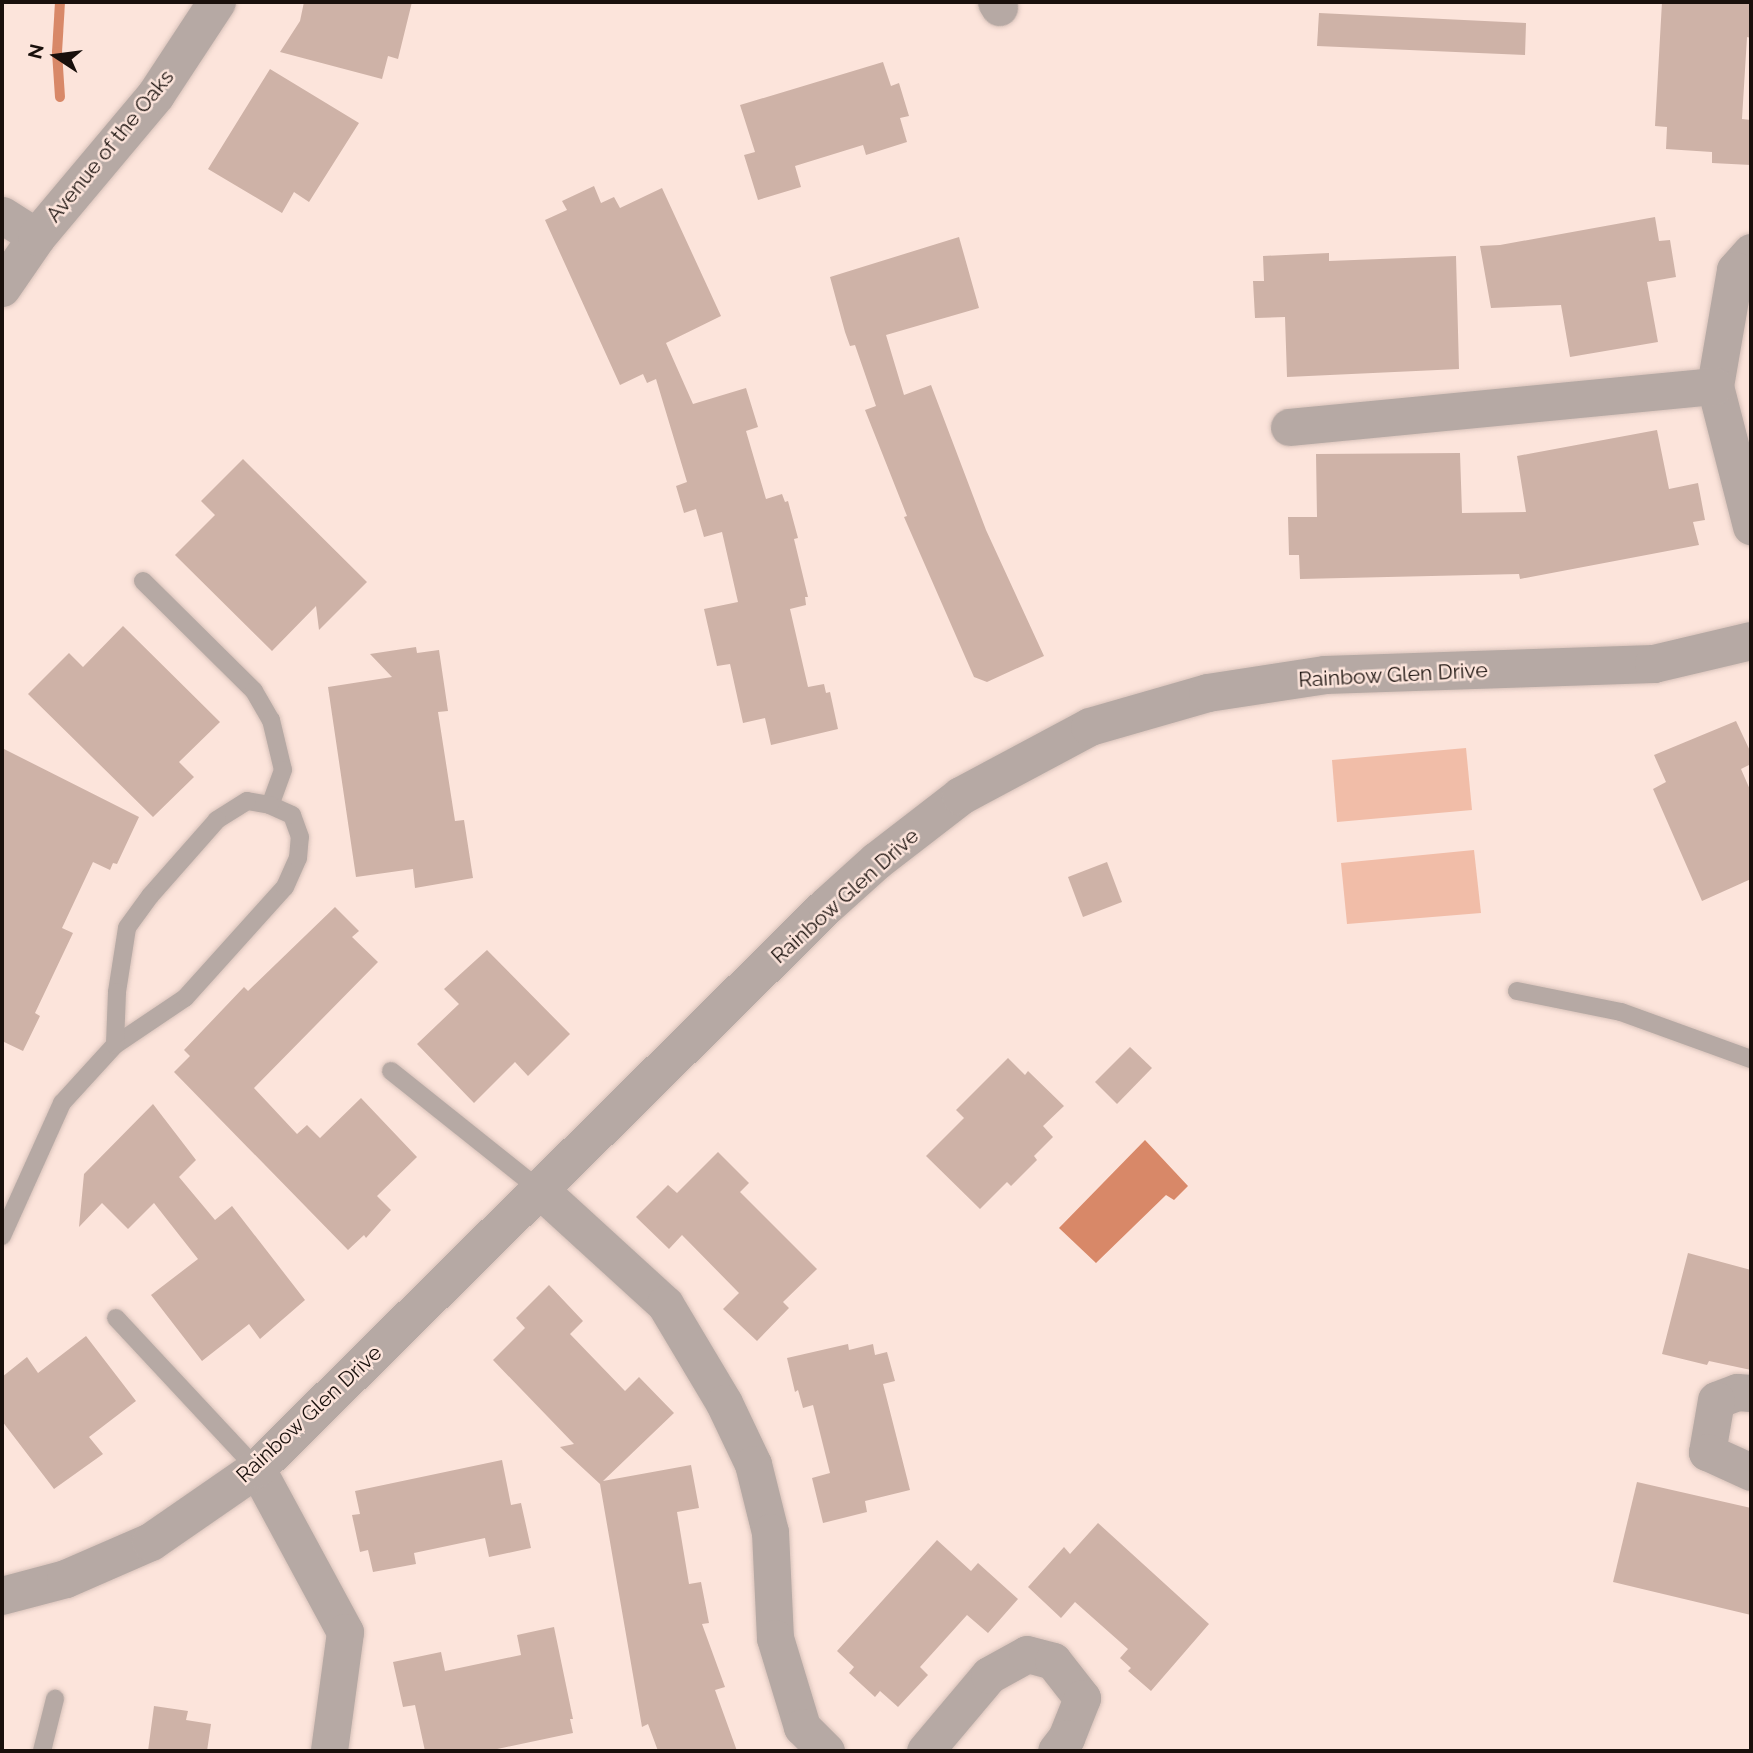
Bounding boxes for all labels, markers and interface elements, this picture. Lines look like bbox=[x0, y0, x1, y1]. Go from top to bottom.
north arrow bbox=[21, 21, 91, 91]
text: N bbox=[23, 42, 48, 61]
street label: Avenue of the Oaks bbox=[41, 65, 179, 227]
street label: Rainbow Glen Drive bbox=[1297, 657, 1489, 693]
street label: Rainbow Glen Drive bbox=[766, 823, 924, 969]
street label: Rainbow Glen Drive bbox=[231, 1340, 387, 1488]

